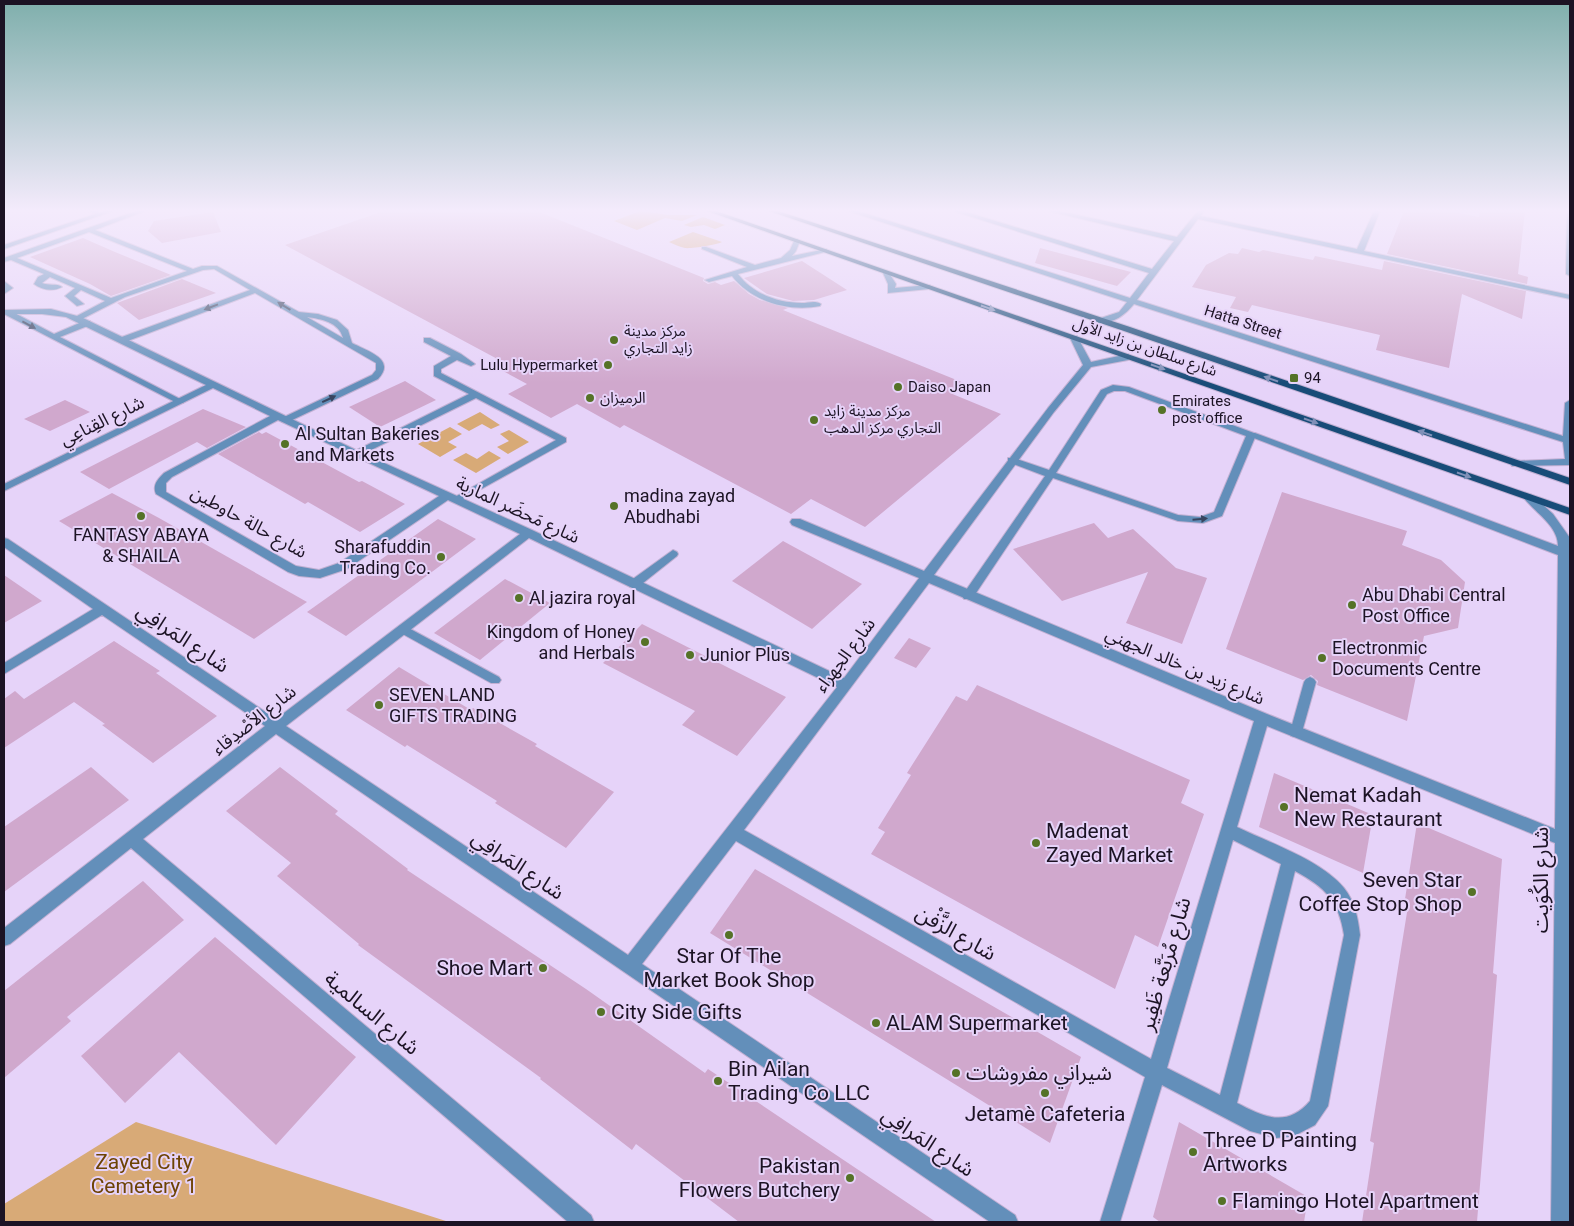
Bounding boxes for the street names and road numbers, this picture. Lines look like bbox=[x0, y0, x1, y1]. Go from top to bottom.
street label: Hatta Street bbox=[1202, 301, 1284, 343]
street label: شارع سلطان بن زايد الأول bbox=[1070, 314, 1220, 383]
street label: شارع القِناعِي bbox=[56, 391, 149, 454]
street label: شارع مَحضَر المارية bbox=[451, 472, 583, 551]
street label: شارع حالة حاوطين bbox=[186, 481, 311, 566]
street label: شارع المَرافِي bbox=[130, 598, 234, 681]
street label: شارع الجهراء bbox=[810, 613, 883, 698]
street label: شارع زيد بن خالد الجهني bbox=[1101, 622, 1268, 712]
street label: شارع الأصْدِقاء bbox=[208, 680, 302, 762]
street label: شارع المَرافِي bbox=[465, 825, 569, 908]
street label: شارع الكُوَيت bbox=[1528, 827, 1556, 933]
street label: شارع مُرَبَّعة ظَفِير bbox=[1134, 895, 1198, 1035]
street label: شارع الزَّفْن bbox=[910, 898, 1002, 968]
street label: شارع السالمية bbox=[318, 966, 424, 1062]
street label: شارع المَرافِي bbox=[875, 1102, 979, 1185]

